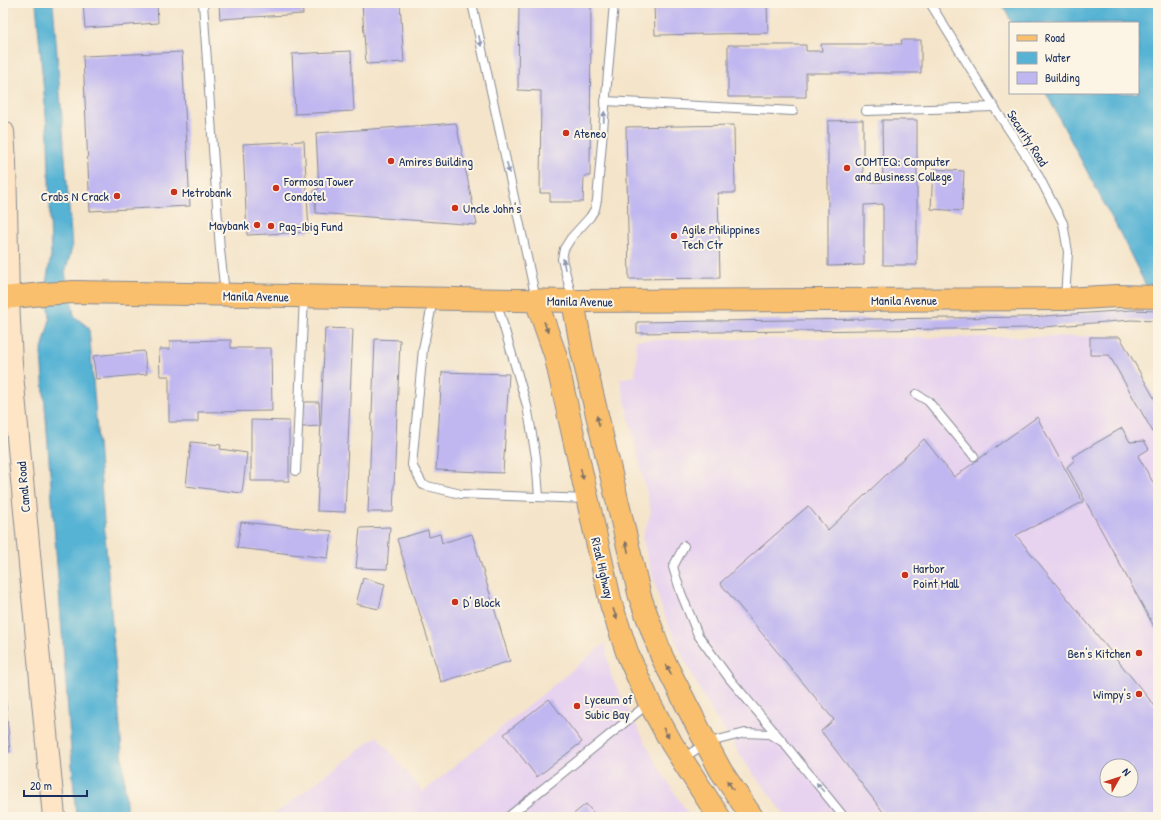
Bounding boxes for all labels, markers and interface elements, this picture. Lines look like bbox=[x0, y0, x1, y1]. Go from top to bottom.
legend bbox=[1009, 22, 1139, 94]
text: Road bbox=[1045, 29, 1065, 46]
one-way arrow bbox=[478, 35, 484, 47]
text: Water bbox=[1045, 49, 1071, 66]
text: Building bbox=[1045, 69, 1080, 86]
street label: Security Road bbox=[1003, 106, 1053, 170]
one-way arrow bbox=[600, 111, 607, 123]
place label: Ateneo bbox=[574, 124, 606, 142]
marker: Ateneo bbox=[561, 128, 571, 138]
place label: Amires Building bbox=[399, 152, 473, 170]
place label: COMTEQ: Computer and Business College bbox=[855, 152, 952, 185]
marker: Amires Building bbox=[386, 156, 396, 166]
one-way arrow bbox=[505, 162, 511, 174]
marker: COMTEQ: Computer and Business College bbox=[842, 163, 852, 173]
place label: Formosa Tower Condotel bbox=[283, 172, 354, 205]
place label: Metrobank bbox=[182, 183, 232, 201]
marker: Formosa Tower Condotel bbox=[271, 183, 281, 193]
place label: Crabs N Crack bbox=[41, 187, 110, 205]
marker: Metrobank bbox=[169, 187, 179, 197]
marker: Crabs N Crack bbox=[112, 191, 122, 201]
place label: Uncle John's bbox=[463, 199, 521, 217]
marker: Uncle John's bbox=[450, 203, 460, 213]
place label: Maybank bbox=[209, 216, 250, 234]
place label: Pag-Ibig Fund bbox=[279, 217, 343, 235]
marker: Maybank bbox=[252, 220, 262, 230]
place label: Agile Philippines Tech Ctr bbox=[682, 220, 760, 253]
marker: Pag-Ibig Fund bbox=[266, 221, 276, 231]
marker: Agile Philippines Tech Ctr bbox=[669, 231, 679, 241]
one-way arrow bbox=[561, 257, 567, 270]
street label: Manila Avenue bbox=[223, 286, 289, 306]
street label: Manila Avenue bbox=[547, 291, 613, 311]
street label: Manila Avenue bbox=[871, 291, 937, 309]
one-way arrow bbox=[543, 321, 549, 333]
one-way arrow bbox=[595, 415, 601, 427]
street label: Canal Road bbox=[12, 461, 34, 513]
one-way arrow bbox=[579, 468, 585, 480]
street label: Rizal Highway bbox=[587, 535, 619, 601]
one-way arrow bbox=[624, 541, 630, 554]
place label: Harbor Point Mall bbox=[913, 559, 960, 592]
marker: Harbor Point Mall bbox=[900, 570, 910, 580]
place label: D' Block bbox=[463, 593, 501, 611]
marker: D' Block bbox=[450, 597, 460, 607]
one-way arrow bbox=[612, 609, 618, 621]
place label: Ben's Kitchen bbox=[1067, 644, 1131, 662]
marker: Ben's Kitchen bbox=[1134, 648, 1144, 658]
one-way arrow bbox=[666, 665, 672, 676]
place label: Wimpy's bbox=[1093, 685, 1131, 703]
marker: Wimpy's bbox=[1134, 689, 1144, 699]
place label: Lyceum of Subic Bay bbox=[585, 690, 633, 723]
marker: Lyceum of Subic Bay bbox=[572, 701, 582, 711]
one-way arrow bbox=[663, 727, 670, 739]
north arrow bbox=[1099, 758, 1139, 798]
text: N bbox=[1119, 765, 1134, 778]
scale bar bbox=[24, 772, 87, 798]
text: 20 m bbox=[30, 777, 52, 794]
one-way arrow bbox=[726, 779, 734, 790]
one-way arrow bbox=[816, 781, 824, 792]

